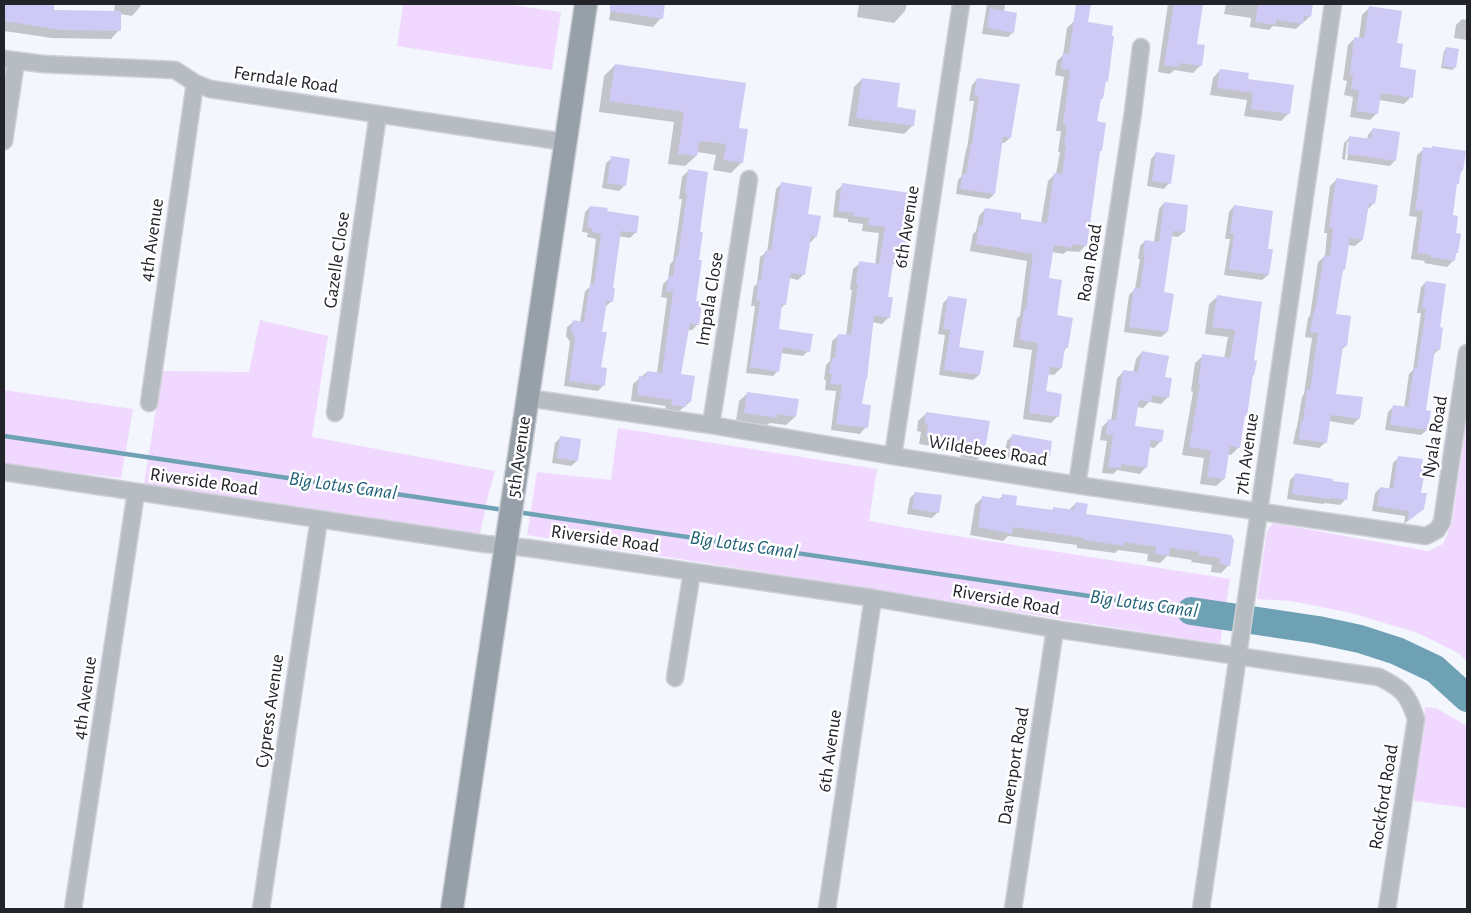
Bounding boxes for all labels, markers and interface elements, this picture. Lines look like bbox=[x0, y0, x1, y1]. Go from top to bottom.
street label: Ferndale Road bbox=[233, 63, 340, 97]
street label: 6th Avenue bbox=[891, 184, 923, 270]
street label: 4th Avenue bbox=[137, 197, 167, 283]
street label: Gazelle Close bbox=[321, 211, 353, 309]
street label: Roan Road bbox=[1074, 223, 1106, 303]
street label: Impala Close bbox=[693, 251, 727, 347]
street label: Nyala Road bbox=[1419, 394, 1451, 480]
street label: 7th Avenue bbox=[1232, 412, 1262, 496]
street label: 5th Avenue bbox=[504, 415, 534, 499]
street label: Wildebees Road bbox=[927, 432, 1049, 470]
street label: Riverside Road bbox=[149, 465, 259, 499]
water label: Big Lotus Canal bbox=[288, 469, 398, 504]
street label: Riverside Road bbox=[550, 522, 660, 556]
water label: Big Lotus Canal bbox=[689, 528, 799, 563]
street label: Riverside Road bbox=[951, 581, 1061, 619]
water label: Big Lotus Canal bbox=[1089, 587, 1199, 622]
street label: Cypress Avenue bbox=[253, 653, 287, 769]
street label: 4th Avenue bbox=[70, 655, 100, 741]
street label: Davenport Road bbox=[995, 706, 1033, 826]
street label: 6th Avenue bbox=[815, 708, 845, 794]
street label: Rockford Road bbox=[1366, 743, 1402, 851]

